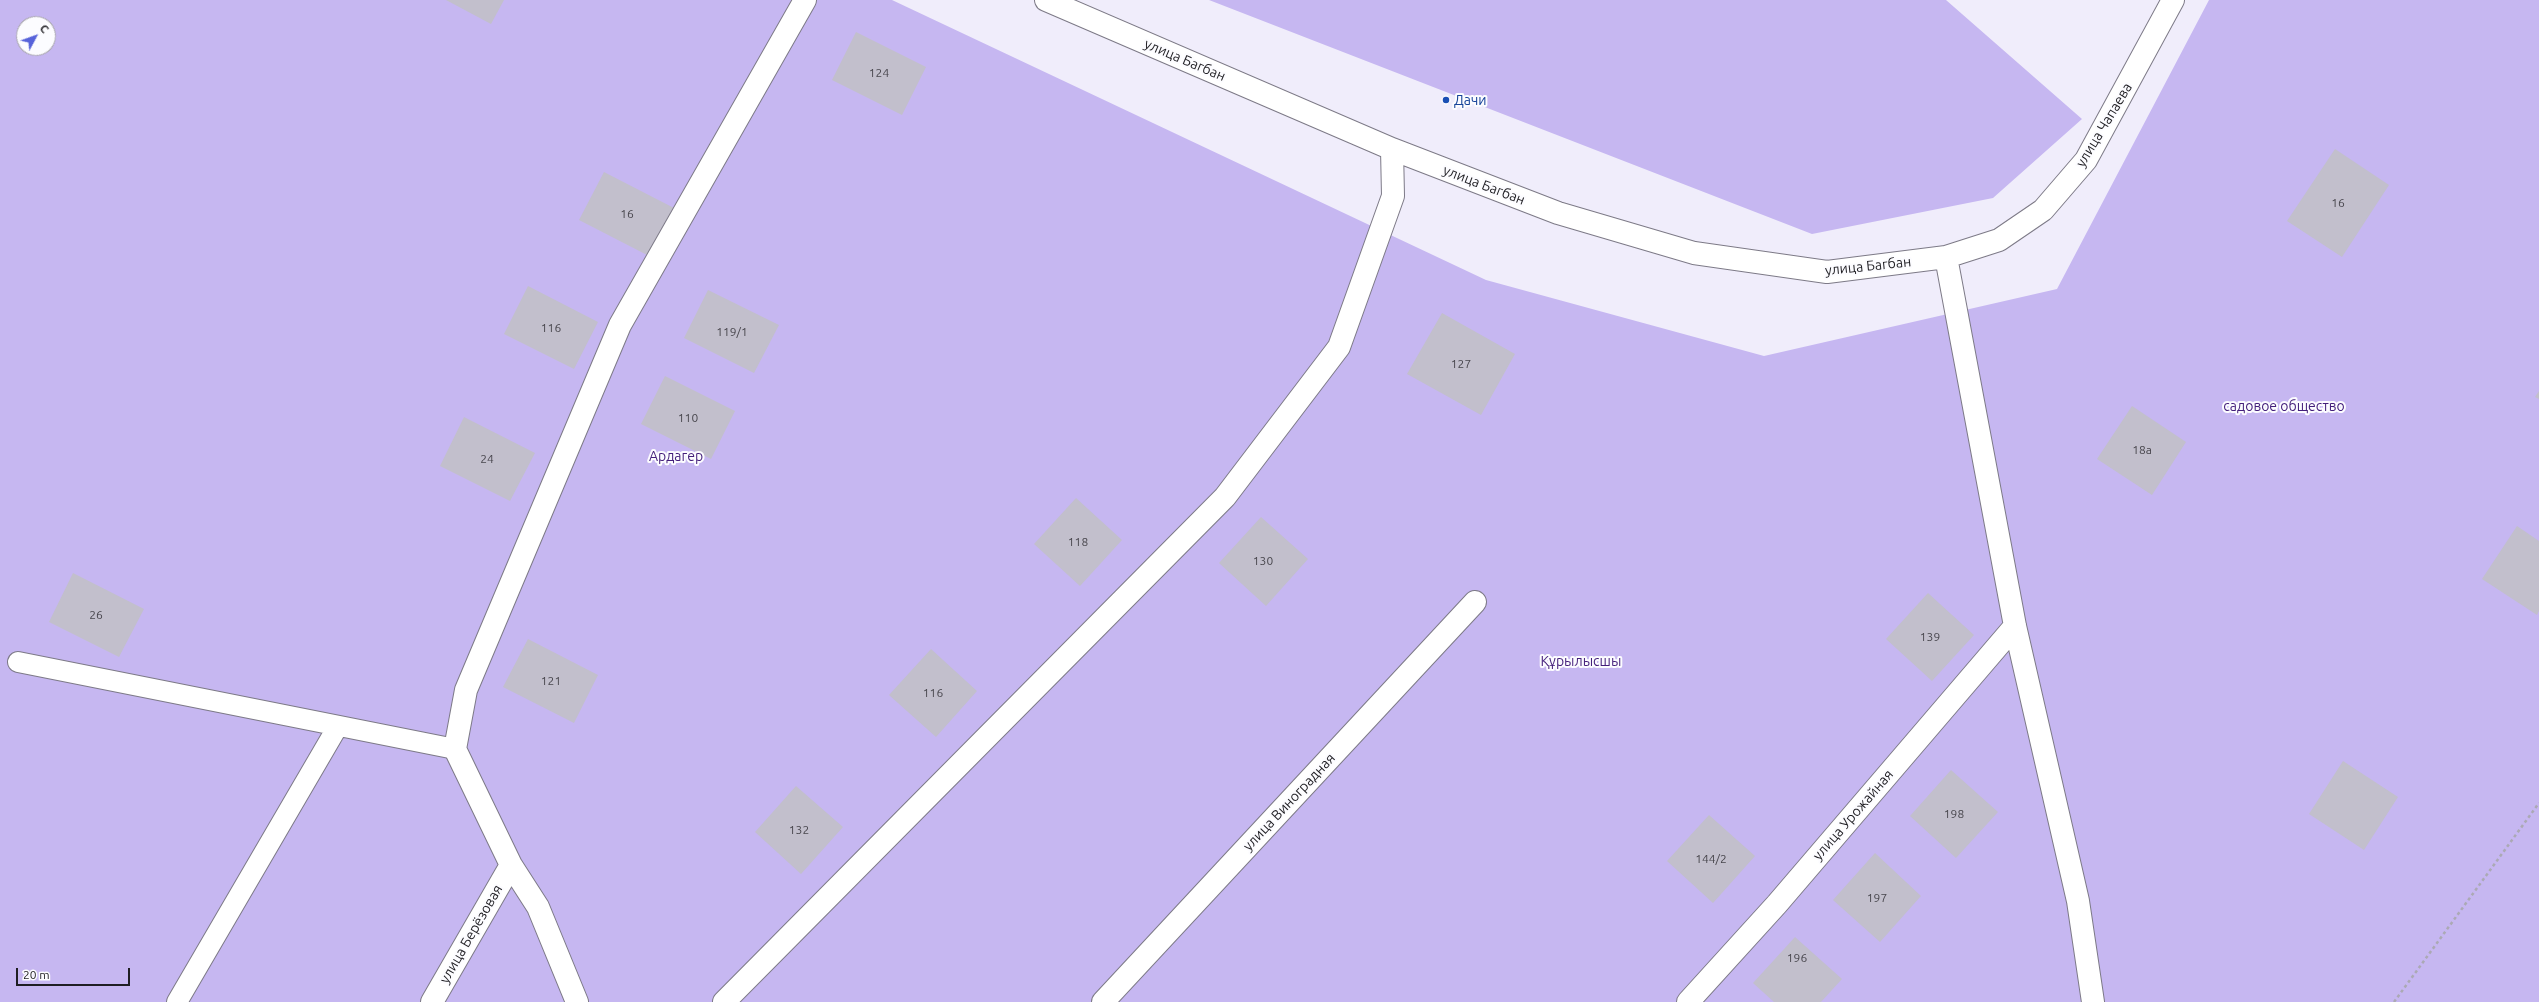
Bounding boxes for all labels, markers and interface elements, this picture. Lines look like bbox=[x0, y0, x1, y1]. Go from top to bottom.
north arrow bbox=[16, 16, 56, 56]
text: С bbox=[37, 22, 51, 35]
street label: улица Багбан bbox=[1142, 35, 1228, 85]
house number: 124 bbox=[869, 66, 889, 80]
street label: улица Чапаева bbox=[2072, 80, 2136, 170]
place label: Дачи bbox=[1454, 92, 1487, 108]
marker: Дачи bbox=[1441, 95, 1451, 105]
street label: улица Багбан bbox=[1441, 162, 1527, 208]
house number: 16 bbox=[2331, 196, 2345, 210]
house number: 16 bbox=[620, 207, 634, 221]
street label: улица Багбан bbox=[1824, 253, 1912, 279]
house number: 116 bbox=[541, 321, 561, 335]
house number: 119/1 bbox=[716, 325, 748, 339]
house number: 127 bbox=[1451, 357, 1471, 371]
park label: садовое общество bbox=[2223, 398, 2345, 414]
house number: 110 bbox=[678, 411, 698, 425]
house number: 18а bbox=[2132, 443, 2152, 457]
park label: Ардагер bbox=[649, 448, 703, 464]
house number: 24 bbox=[480, 452, 494, 466]
house number: 118 bbox=[1068, 535, 1088, 549]
house number: 130 bbox=[1253, 554, 1273, 568]
house number: 26 bbox=[89, 608, 103, 622]
house number: 139 bbox=[1920, 630, 1940, 644]
park label: Құрылысшы bbox=[1541, 653, 1621, 669]
house number: 121 bbox=[541, 674, 561, 688]
house number: 116 bbox=[923, 686, 943, 700]
street label: улица Виноградная bbox=[1239, 750, 1339, 854]
street label: улица Урожайная bbox=[1809, 766, 1897, 864]
house number: 198 bbox=[1944, 807, 1964, 821]
house number: 132 bbox=[789, 823, 809, 837]
house number: 144/2 bbox=[1695, 852, 1727, 866]
street label: улица Берёзовая bbox=[436, 882, 506, 986]
house number: 197 bbox=[1867, 891, 1887, 905]
house number: 196 bbox=[1787, 951, 1807, 965]
scale bar bbox=[18, 960, 132, 986]
text: 20 m bbox=[23, 968, 50, 981]

